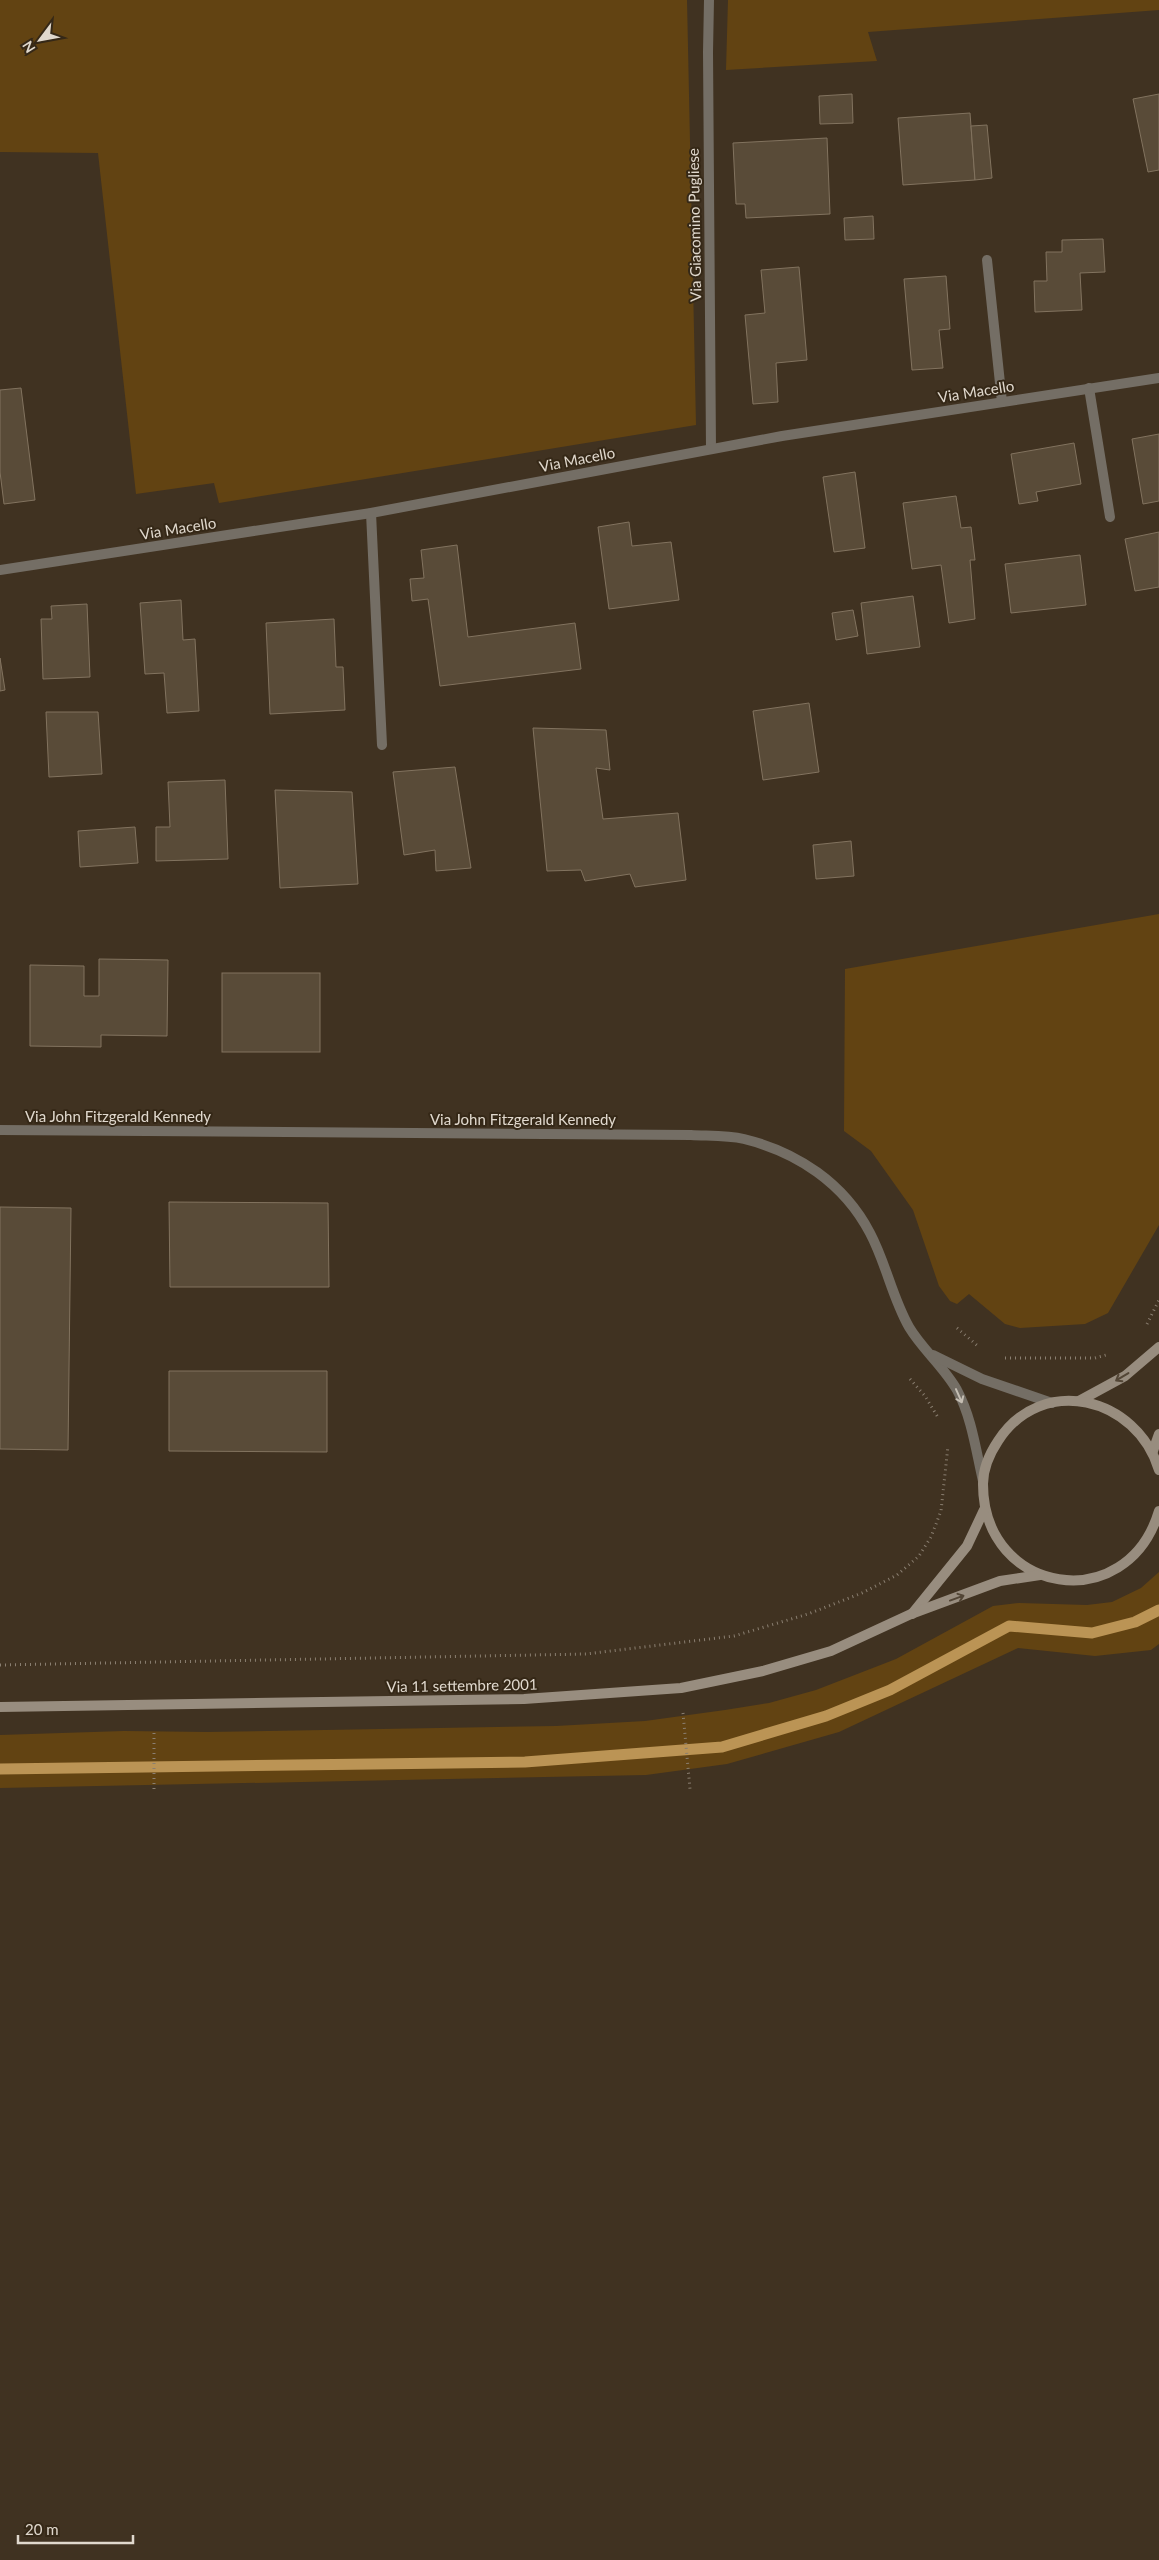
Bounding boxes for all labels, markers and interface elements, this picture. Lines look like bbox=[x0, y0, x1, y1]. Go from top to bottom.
north arrow bbox=[15, 15, 65, 65]
text: N bbox=[18, 38, 39, 56]
street label: Via Giacomino Pugliese bbox=[684, 148, 704, 302]
street label: Via Macello bbox=[937, 376, 1015, 406]
street label: Via Macello bbox=[538, 443, 616, 475]
street label: Via Macello bbox=[139, 513, 217, 543]
street label: Via John Fitzgerald Kennedy bbox=[25, 1107, 211, 1125]
street label: Via John Fitzgerald Kennedy bbox=[430, 1110, 616, 1128]
one-way arrow bbox=[1115, 1373, 1129, 1383]
one-way arrow bbox=[954, 1388, 964, 1403]
one-way arrow bbox=[949, 1592, 964, 1602]
street label: Via 11 settembre 2001 bbox=[386, 1675, 538, 1695]
scale bar bbox=[18, 2512, 132, 2544]
text: 20 m bbox=[25, 2520, 59, 2538]

